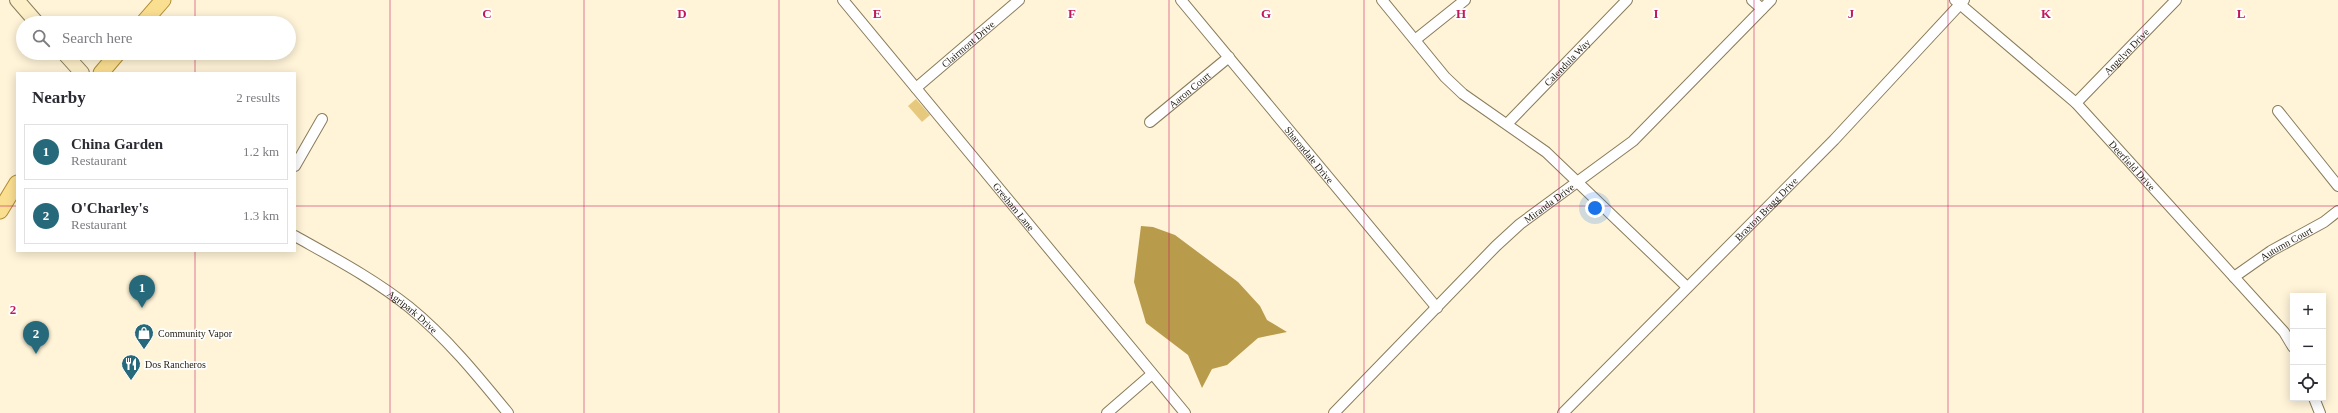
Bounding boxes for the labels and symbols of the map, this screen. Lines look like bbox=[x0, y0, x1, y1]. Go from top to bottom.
text: C bbox=[482, 6, 492, 21]
text: D bbox=[677, 6, 687, 21]
text: E bbox=[873, 6, 881, 21]
text: F bbox=[1068, 6, 1076, 21]
text: G bbox=[1261, 6, 1271, 21]
text: H bbox=[1456, 6, 1466, 21]
text: I bbox=[1653, 6, 1659, 21]
text: J bbox=[1848, 6, 1855, 21]
text: K bbox=[2041, 6, 2052, 21]
text: L bbox=[2237, 6, 2246, 21]
street label: Clairmont Drive bbox=[939, 18, 997, 70]
street label: Angelyn Drive bbox=[2102, 26, 2152, 77]
street label: Calendula Way bbox=[1542, 37, 1592, 88]
street label: Aaron Court bbox=[1167, 70, 1213, 110]
street label: Sharondale Drive bbox=[1282, 124, 1336, 186]
street label: Deerfield Drive bbox=[2107, 139, 2158, 193]
street label: Braxton Bragg Drive bbox=[1733, 175, 1800, 243]
street label: Gresham Lane bbox=[991, 181, 1037, 233]
street label: Miranda Drive bbox=[1522, 181, 1577, 225]
your location bbox=[1585, 198, 1605, 218]
street label: Autumn Court bbox=[2258, 225, 2314, 263]
pin: 1 bbox=[129, 275, 155, 308]
street label: Agripark Drive bbox=[385, 288, 440, 336]
text: 2 bbox=[10, 302, 16, 317]
pin: 2 bbox=[23, 321, 49, 354]
shop icon: Community Vapor bbox=[133, 322, 155, 350]
place label: Community Vapor bbox=[158, 328, 233, 339]
restaurant icon: Dos Rancheros bbox=[120, 353, 142, 381]
place label: Dos Rancheros bbox=[145, 359, 206, 370]

